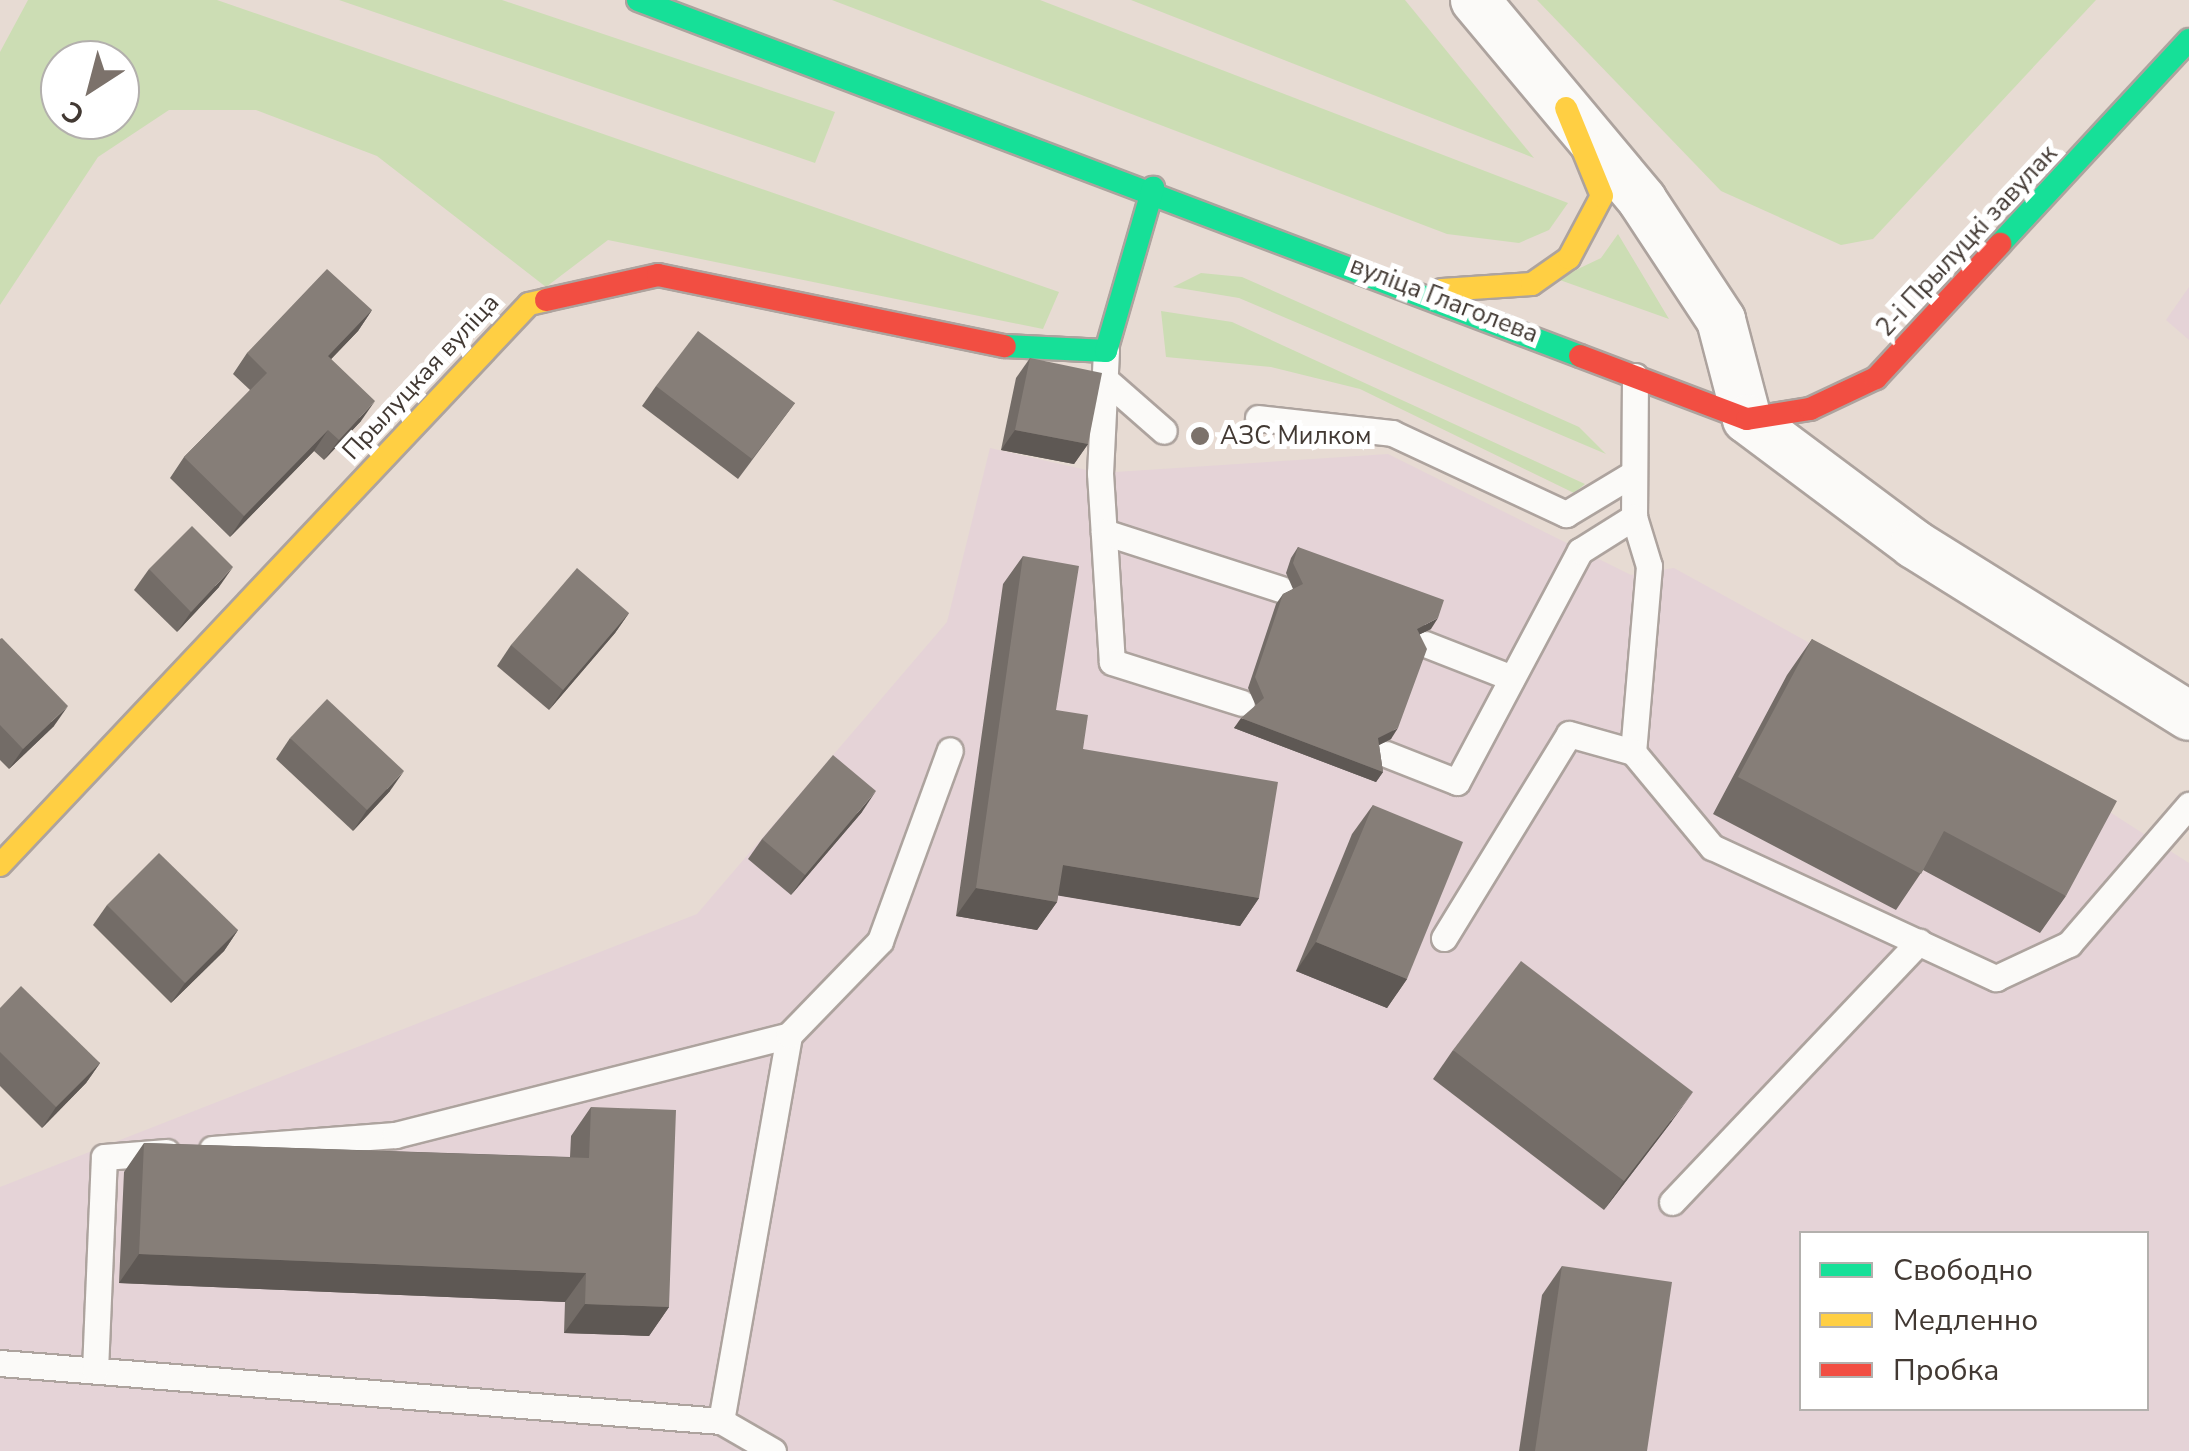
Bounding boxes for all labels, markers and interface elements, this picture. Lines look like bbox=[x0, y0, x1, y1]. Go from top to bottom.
north arrow bbox=[40, 40, 140, 140]
text: С bbox=[55, 92, 92, 134]
street label: 2-і Прылуцкі завулак bbox=[1870, 139, 2064, 343]
street label: вуліца Глаголева bbox=[1346, 250, 1542, 350]
street label: Прылуцкая вуліца bbox=[336, 288, 506, 466]
place label: АЗС Милком bbox=[1220, 421, 1372, 451]
marker: АЗС Милком bbox=[1189, 425, 1211, 447]
legend bbox=[1799, 1231, 2149, 1411]
text: Свободно bbox=[1893, 1250, 2033, 1291]
text: Медленно bbox=[1893, 1300, 2038, 1341]
text: Пробка bbox=[1893, 1350, 1999, 1391]

